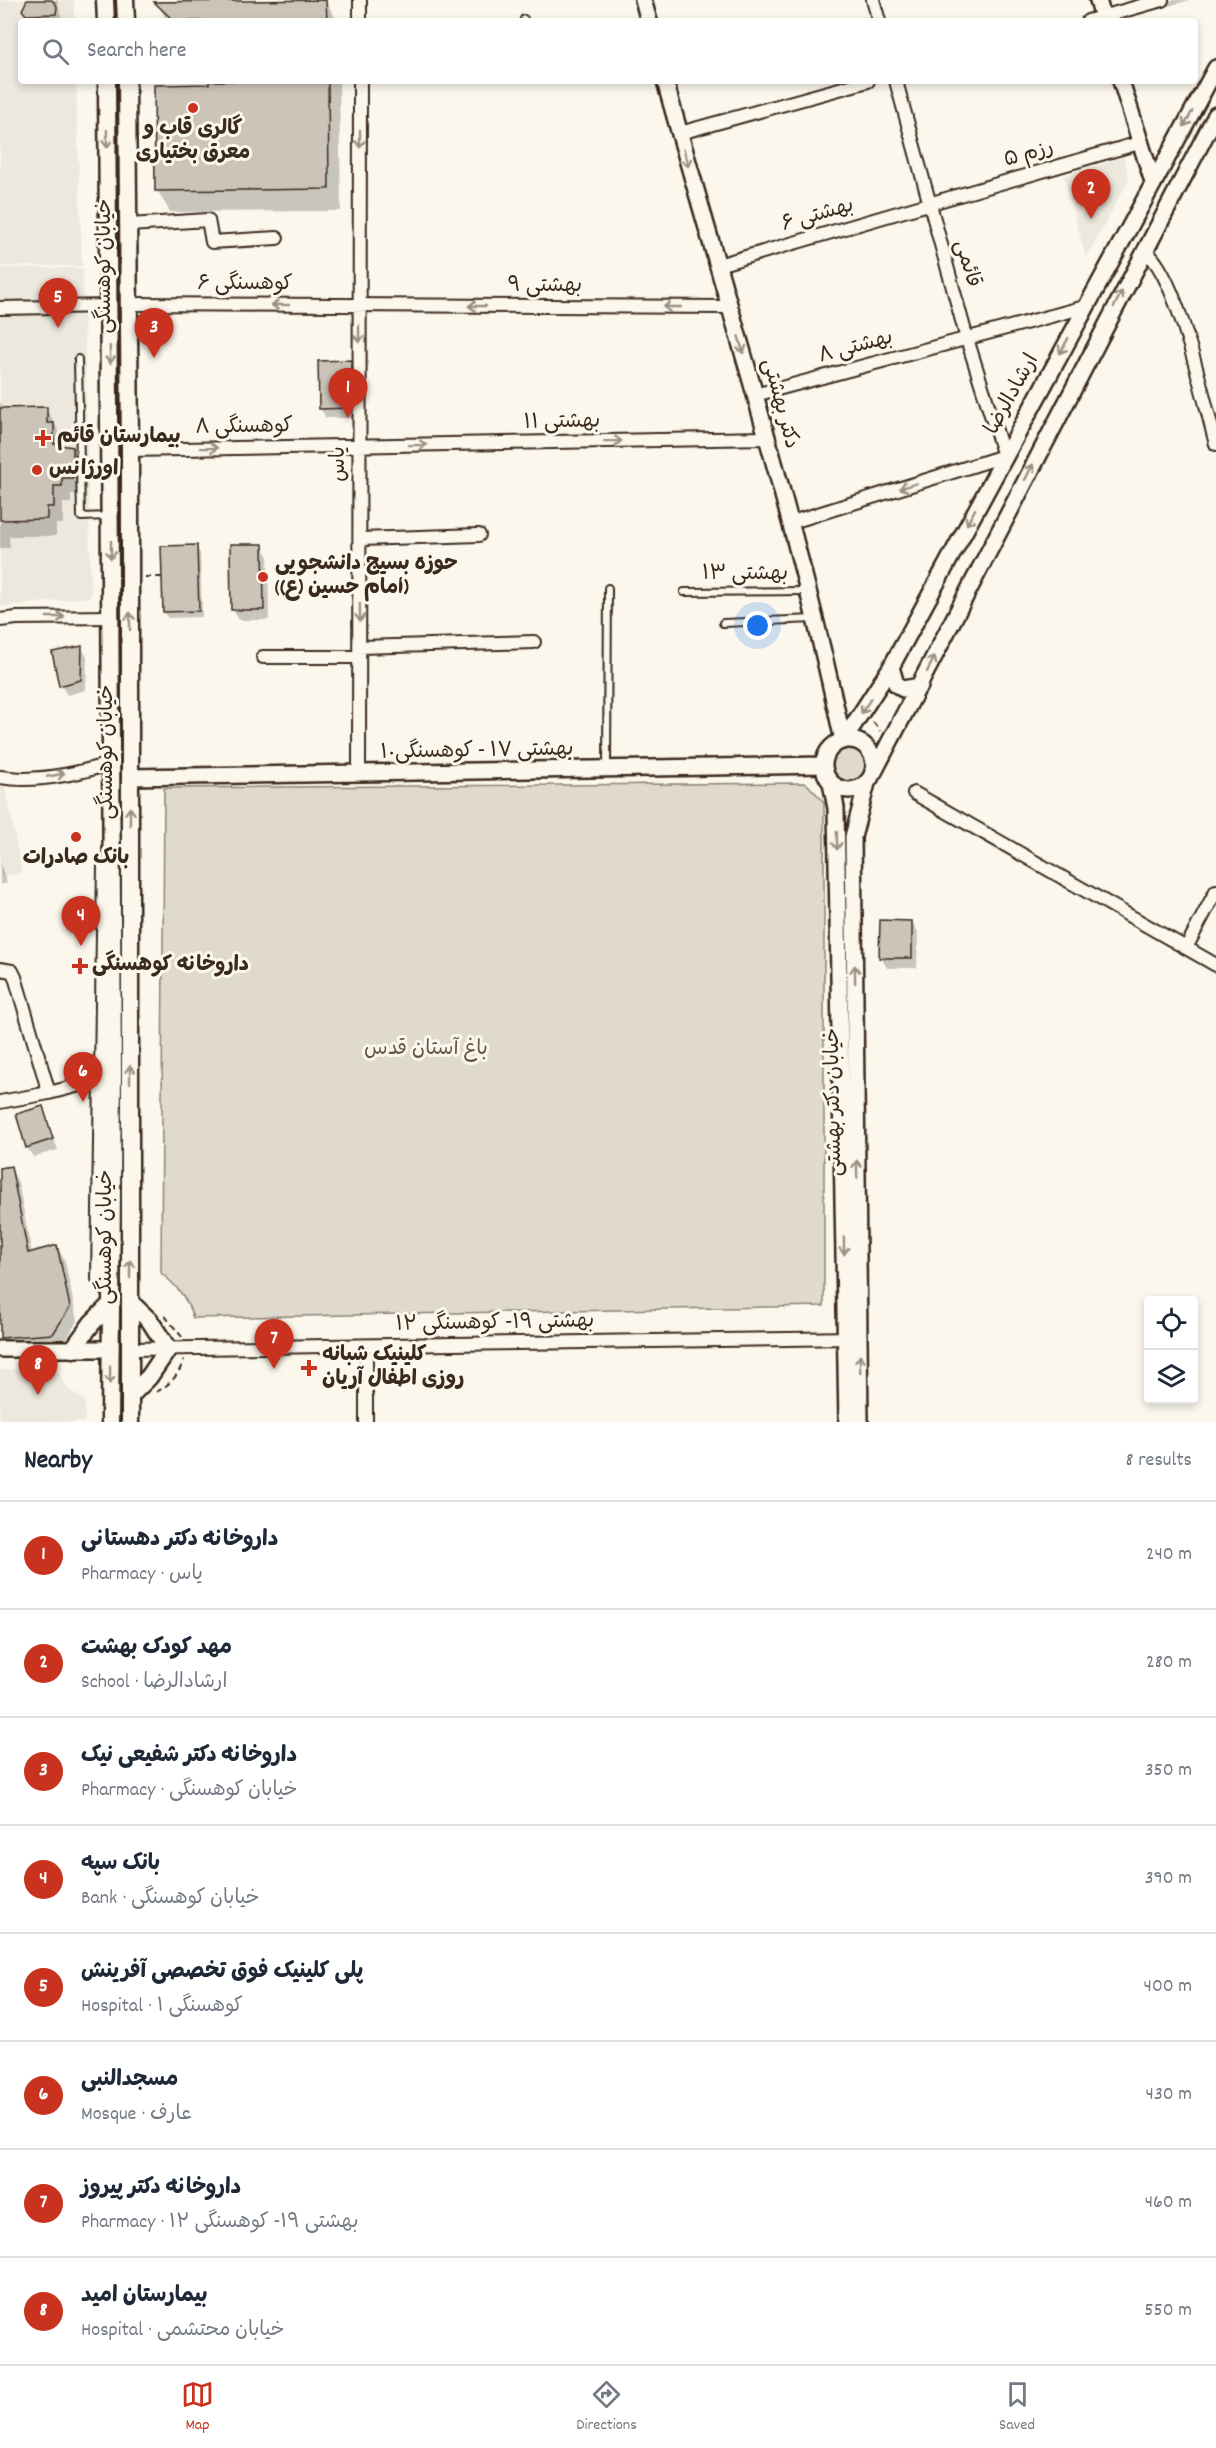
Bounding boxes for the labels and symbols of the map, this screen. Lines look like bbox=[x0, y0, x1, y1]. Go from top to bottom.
marker: گالری قاب و معرق بختیاری bbox=[186, 101, 200, 115]
one-way arrow bbox=[1182, 110, 1193, 128]
place label: گالری قاب و معرق بختیاری bbox=[136, 114, 250, 169]
one-way arrow bbox=[102, 129, 113, 149]
one-way arrow bbox=[354, 129, 365, 149]
street label: رزم ۵ bbox=[1001, 134, 1057, 176]
one-way arrow bbox=[681, 148, 693, 167]
pin: 2 bbox=[1072, 170, 1110, 219]
street label: بهشتی ۶ bbox=[778, 191, 858, 241]
street label: خیابان کوهسنگی bbox=[91, 199, 121, 333]
street label: قائمی bbox=[945, 237, 987, 291]
street label: کوهسنگی ۶ bbox=[197, 270, 293, 300]
street label: بهشتی ۹ bbox=[508, 272, 582, 302]
pin: 5 bbox=[38, 278, 78, 328]
one-way arrow bbox=[1113, 290, 1125, 308]
one-way arrow bbox=[270, 299, 290, 311]
one-way arrow bbox=[467, 300, 487, 312]
one-way arrow bbox=[662, 301, 682, 313]
pin: 3 bbox=[134, 308, 174, 358]
one-way arrow bbox=[353, 324, 365, 344]
street label: بهشتی ۸ bbox=[815, 324, 897, 372]
one-way arrow bbox=[736, 335, 747, 354]
one-way arrow bbox=[1058, 336, 1069, 354]
one-way arrow bbox=[104, 345, 116, 365]
street label: ارشادالرضا bbox=[978, 349, 1048, 441]
street label: دکتر بهشتی bbox=[753, 356, 805, 452]
pin: 1 bbox=[328, 368, 368, 418]
street label: بهشتی ۱۱ bbox=[523, 407, 601, 439]
street label: کوهسنگی ۸ bbox=[195, 412, 293, 444]
place label: بیمارستان قائم bbox=[57, 423, 181, 453]
marker: بیمارستان قائم bbox=[34, 429, 52, 447]
one-way arrow bbox=[602, 435, 622, 447]
one-way arrow bbox=[407, 439, 427, 451]
one-way arrow bbox=[199, 443, 219, 454]
street label: یاس bbox=[325, 446, 355, 482]
place label: اورژانس bbox=[49, 455, 118, 485]
marker: اورژانس bbox=[30, 463, 44, 477]
one-way arrow bbox=[1023, 464, 1035, 481]
one-way arrow bbox=[899, 481, 918, 492]
one-way arrow bbox=[965, 508, 977, 525]
one-way arrow bbox=[105, 540, 117, 560]
place label: حوزه بسیج دانشجویی (امام حسین (ع)) bbox=[275, 550, 458, 604]
street label: بهشتی ۱۳ bbox=[702, 560, 788, 590]
marker: حوزه بسیج دانشجویی (امام حسین (ع)) bbox=[256, 570, 270, 584]
one-way arrow bbox=[354, 603, 365, 623]
your location bbox=[743, 611, 772, 640]
one-way arrow bbox=[45, 612, 65, 623]
one-way arrow bbox=[124, 612, 136, 632]
one-way arrow bbox=[926, 656, 937, 674]
street label: خیابان کوهسنگی bbox=[93, 685, 123, 819]
one-way arrow bbox=[860, 697, 872, 713]
street label: بهشتی ۱۷ - کوهسنگی۱۰ bbox=[380, 735, 574, 769]
one-way arrow bbox=[46, 769, 66, 780]
one-way arrow bbox=[124, 807, 136, 827]
marker: بانک صادرات bbox=[69, 830, 83, 844]
one-way arrow bbox=[831, 830, 842, 850]
place label: بانک صادرات bbox=[23, 844, 129, 874]
pin: 4 bbox=[62, 896, 100, 946]
place label: داروخانه کوهسنگی bbox=[92, 950, 249, 981]
marker: داروخانه کوهسنگی bbox=[73, 959, 87, 973]
one-way arrow bbox=[849, 964, 861, 984]
street label: خیابان دکتر بهشتی bbox=[819, 1027, 851, 1177]
park label: باغ آستان قدس bbox=[364, 1035, 488, 1065]
pin: 6 bbox=[64, 1052, 103, 1102]
one-way arrow bbox=[124, 1065, 136, 1085]
one-way arrow bbox=[851, 1159, 863, 1179]
street label: خیابان کوهسنگی bbox=[92, 1170, 122, 1304]
one-way arrow bbox=[839, 1235, 850, 1255]
one-way arrow bbox=[124, 1260, 136, 1280]
street label: بهشتی ۱۹- کوهسنگی ۱۲ bbox=[395, 1307, 595, 1341]
pin: 7 bbox=[254, 1320, 294, 1369]
place label: کلینیک شبانه روزی اطفال آریان bbox=[322, 1341, 464, 1395]
pin: 8 bbox=[18, 1346, 57, 1395]
one-way arrow bbox=[854, 1354, 865, 1374]
marker: کلینیک شبانه روزی اطفال آریان bbox=[300, 1359, 318, 1377]
one-way arrow bbox=[104, 1365, 116, 1385]

